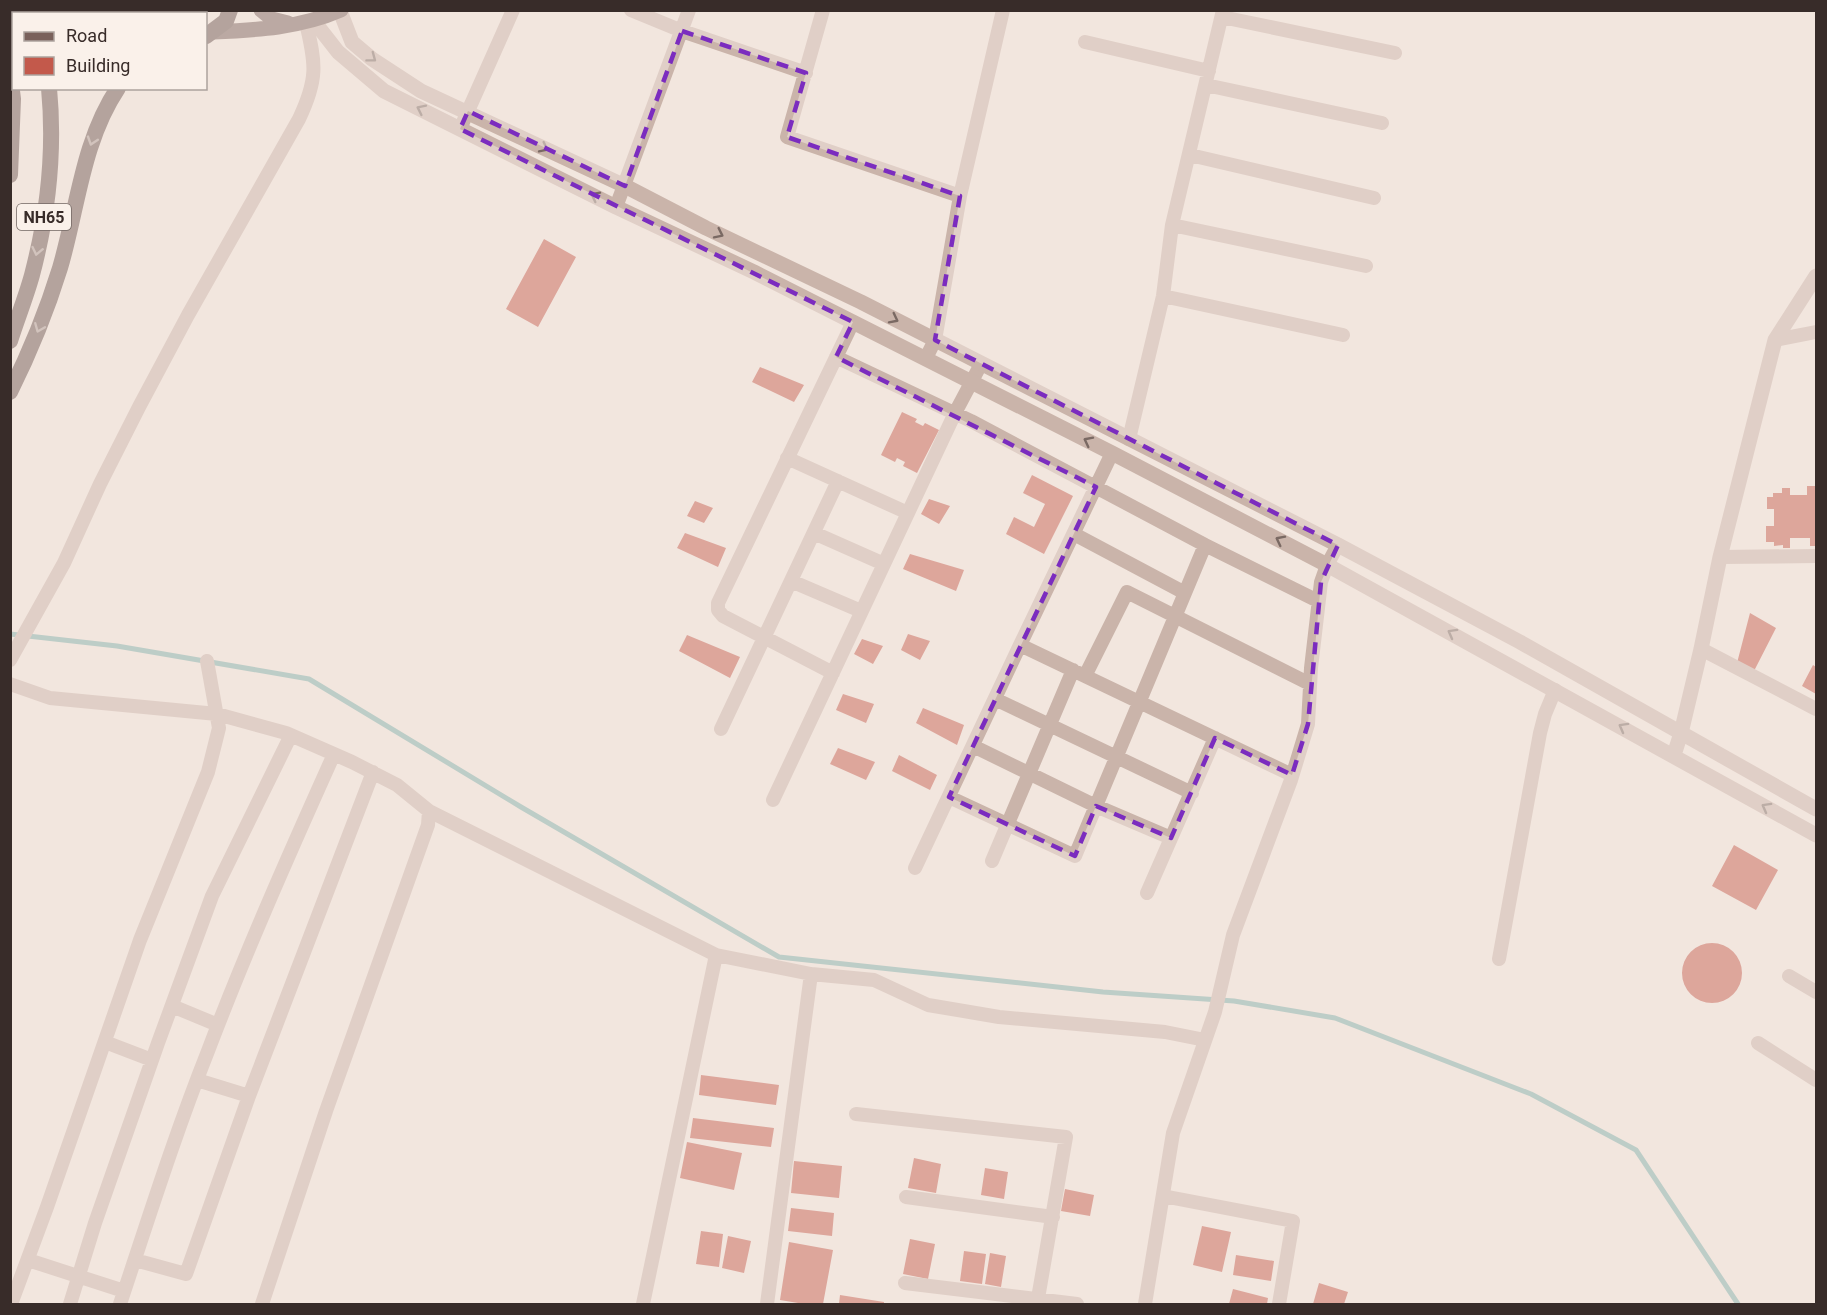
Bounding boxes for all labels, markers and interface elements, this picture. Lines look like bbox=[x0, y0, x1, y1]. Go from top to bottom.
legend bbox=[12, 12, 207, 90]
text: Road bbox=[66, 25, 107, 46]
one-way arrow bbox=[365, 50, 376, 61]
text: Building bbox=[66, 55, 130, 76]
one-way arrow bbox=[416, 105, 427, 117]
one-way arrow bbox=[87, 135, 100, 146]
one-way arrow bbox=[537, 140, 548, 152]
one-way arrow bbox=[591, 192, 602, 204]
road number: NH65 bbox=[17, 204, 71, 230]
one-way arrow bbox=[712, 226, 723, 238]
one-way arrow bbox=[31, 245, 44, 255]
one-way arrow bbox=[888, 312, 899, 323]
one-way arrow bbox=[34, 322, 46, 333]
one-way arrow bbox=[1084, 437, 1095, 448]
one-way arrow bbox=[1276, 536, 1286, 547]
one-way arrow bbox=[1447, 629, 1458, 640]
one-way arrow bbox=[1618, 723, 1629, 734]
one-way arrow bbox=[1761, 802, 1772, 814]

